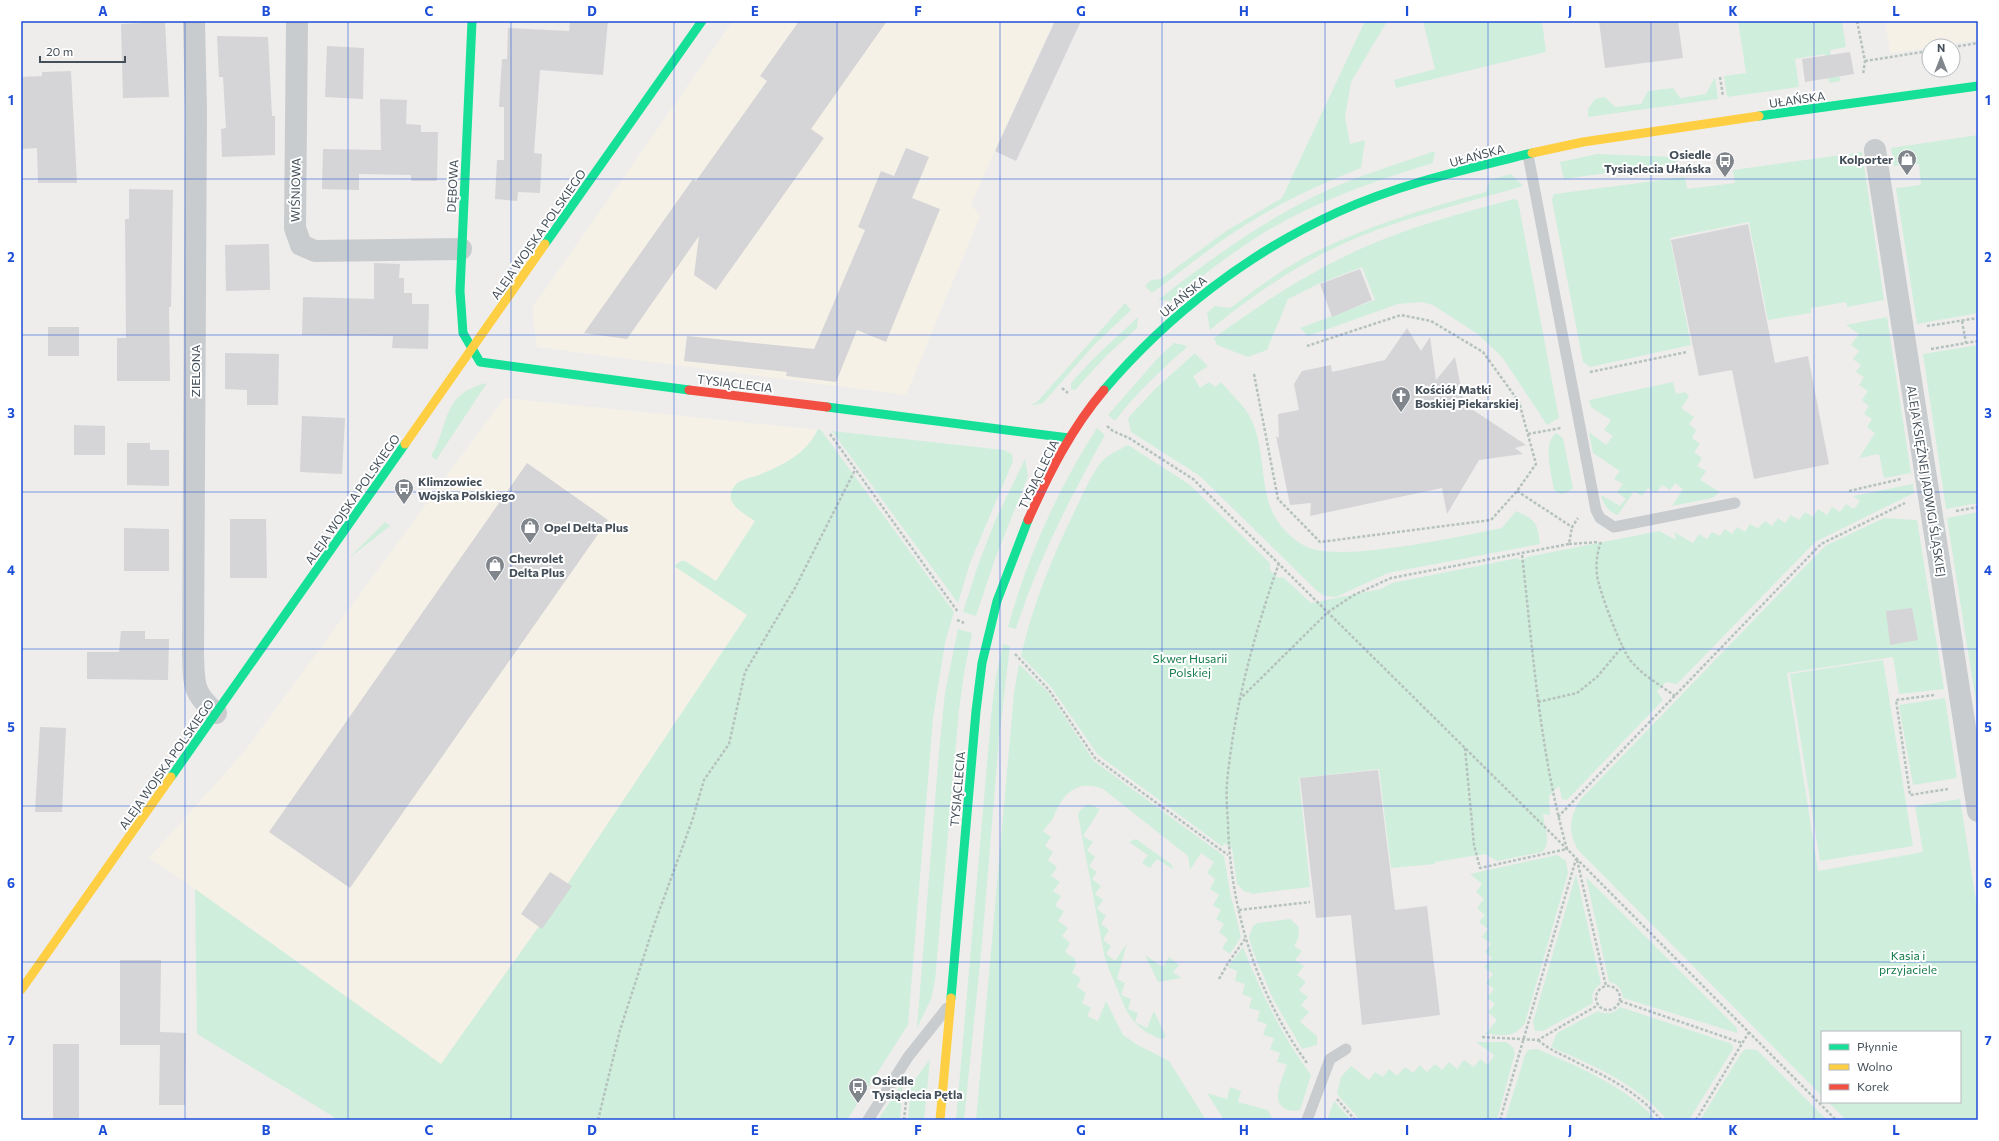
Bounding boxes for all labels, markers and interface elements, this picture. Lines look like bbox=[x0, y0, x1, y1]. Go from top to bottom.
text: A bbox=[98, 3, 108, 19]
text: B bbox=[262, 3, 271, 19]
text: C bbox=[425, 3, 434, 19]
text: D bbox=[587, 3, 597, 19]
text: E bbox=[751, 3, 759, 19]
text: F bbox=[914, 3, 922, 19]
text: G bbox=[1076, 3, 1086, 19]
text: H bbox=[1239, 3, 1249, 19]
text: I bbox=[1405, 3, 1409, 19]
text: J bbox=[1568, 3, 1572, 19]
text: K bbox=[1728, 3, 1738, 19]
text: L bbox=[1892, 3, 1900, 19]
scale bar bbox=[40, 38, 125, 64]
north arrow bbox=[1921, 38, 1961, 78]
text: N bbox=[1937, 41, 1945, 54]
text: 20 m bbox=[46, 44, 73, 58]
street label: UŁAŃSKA bbox=[1768, 88, 1826, 110]
text: 1 bbox=[8, 92, 14, 108]
text: 1 bbox=[1985, 92, 1991, 108]
street label: UŁAŃSKA bbox=[1448, 141, 1506, 169]
place label: Osiedle Tysiąclecia Ułańska bbox=[1604, 147, 1711, 175]
shop icon: Kolporter bbox=[1896, 148, 1918, 176]
bus stop icon: Osiedle Tysiąclecia Ułańska bbox=[1714, 150, 1736, 178]
place label: Kolporter bbox=[1839, 152, 1893, 166]
street label: WIŚNIOWA bbox=[287, 158, 303, 222]
street label: DĘBOWA bbox=[444, 159, 460, 213]
street label: ALEJA WOJSKA POLSKIEGO bbox=[488, 166, 589, 302]
text: 2 bbox=[7, 249, 15, 265]
text: 2 bbox=[1984, 249, 1992, 265]
street label: UŁAŃSKA bbox=[1157, 272, 1209, 320]
street label: ZIELONA bbox=[188, 345, 202, 397]
street label: TYSIĄCLECIA bbox=[697, 371, 773, 395]
place label: Kościół Matki Boskiej Piekarskiej bbox=[1415, 382, 1519, 410]
street label: ALEJA KSIĘŻNEJ JADWIGI ŚLĄSKIEJ bbox=[1904, 384, 1949, 578]
church icon: Kościół Matki Boskiej Piekarskiej bbox=[1390, 385, 1412, 413]
text: 3 bbox=[7, 405, 15, 421]
text: 3 bbox=[1984, 405, 1992, 421]
street label: ALEJA WOJSKA POLSKIEGO bbox=[302, 431, 403, 567]
street label: TYSIĄCLECIA bbox=[1015, 437, 1061, 511]
place label: Klimzowiec Wojska Polskiego bbox=[418, 474, 515, 502]
bus stop icon: Klimzowiec Wojska Polskiego bbox=[393, 477, 415, 505]
shop icon: Opel Delta Plus bbox=[519, 516, 541, 544]
place label: Opel Delta Plus bbox=[544, 520, 629, 534]
place label: Chevrolet Delta Plus bbox=[509, 551, 565, 579]
shop icon: Chevrolet Delta Plus bbox=[484, 554, 506, 582]
text: 4 bbox=[7, 562, 15, 578]
text: 4 bbox=[1984, 562, 1992, 578]
park label: Skwer Husarii Polskiej bbox=[1153, 651, 1227, 679]
street label: ALEJA WOJSKA POLSKIEGO bbox=[116, 696, 217, 832]
text: 5 bbox=[7, 719, 15, 735]
text: 5 bbox=[1984, 719, 1992, 735]
street label: TYSIĄCLECIA bbox=[947, 751, 967, 827]
text: 6 bbox=[7, 875, 15, 891]
text: 6 bbox=[1984, 875, 1992, 891]
park label: Kasia i przyjaciele bbox=[1879, 948, 1937, 976]
legend bbox=[1821, 1031, 1961, 1103]
text: 7 bbox=[7, 1032, 15, 1048]
text: 7 bbox=[1984, 1032, 1992, 1048]
text: Płynnie bbox=[1857, 1039, 1898, 1053]
text: Wolno bbox=[1857, 1059, 1893, 1073]
place label: Osiedle Tysiąclecia Pętla bbox=[872, 1073, 963, 1101]
bus stop icon: Osiedle Tysiąclecia Pętla bbox=[847, 1076, 869, 1104]
text: Korek bbox=[1857, 1079, 1890, 1093]
text: A bbox=[98, 1122, 108, 1138]
text: B bbox=[262, 1122, 271, 1138]
text: C bbox=[425, 1122, 434, 1138]
text: D bbox=[587, 1122, 597, 1138]
text: E bbox=[751, 1122, 759, 1138]
text: F bbox=[914, 1122, 922, 1138]
text: G bbox=[1076, 1122, 1086, 1138]
text: H bbox=[1239, 1122, 1249, 1138]
text: I bbox=[1405, 1122, 1409, 1138]
text: J bbox=[1568, 1122, 1572, 1138]
text: K bbox=[1728, 1122, 1738, 1138]
text: L bbox=[1892, 1122, 1900, 1138]

